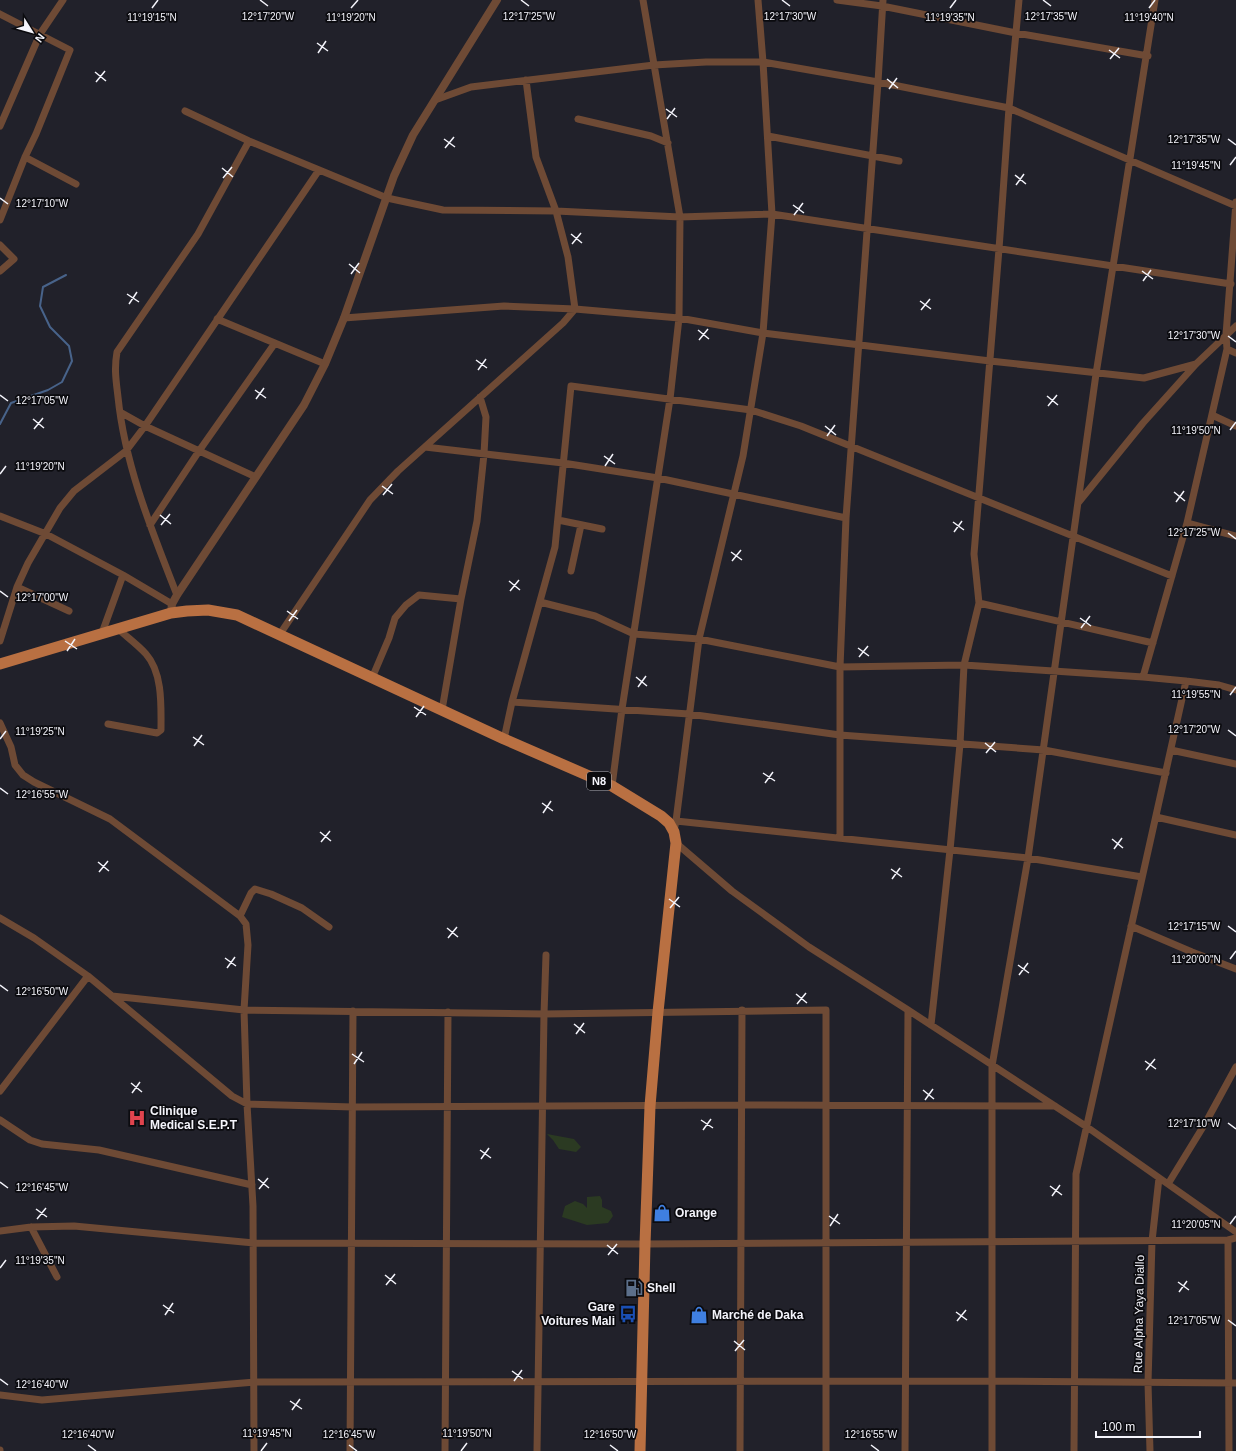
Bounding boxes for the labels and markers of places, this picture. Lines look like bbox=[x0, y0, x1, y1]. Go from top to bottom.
place label: Clinique Medical S.E.P.T bbox=[150, 1104, 238, 1132]
hospital icon: Clinique Medical S.E.P.T bbox=[127, 1108, 147, 1128]
shop icon: Orange bbox=[652, 1203, 672, 1223]
place label: Orange bbox=[675, 1206, 717, 1220]
fuel station icon: Shell bbox=[624, 1278, 644, 1298]
place label: Shell bbox=[647, 1281, 676, 1295]
place label: Gare Voitures Mali bbox=[541, 1300, 615, 1328]
bus stop icon: Gare Voitures Mali bbox=[618, 1304, 638, 1324]
shop icon: Marché de Daka bbox=[689, 1305, 709, 1325]
place label: Marché de Daka bbox=[712, 1308, 804, 1322]

